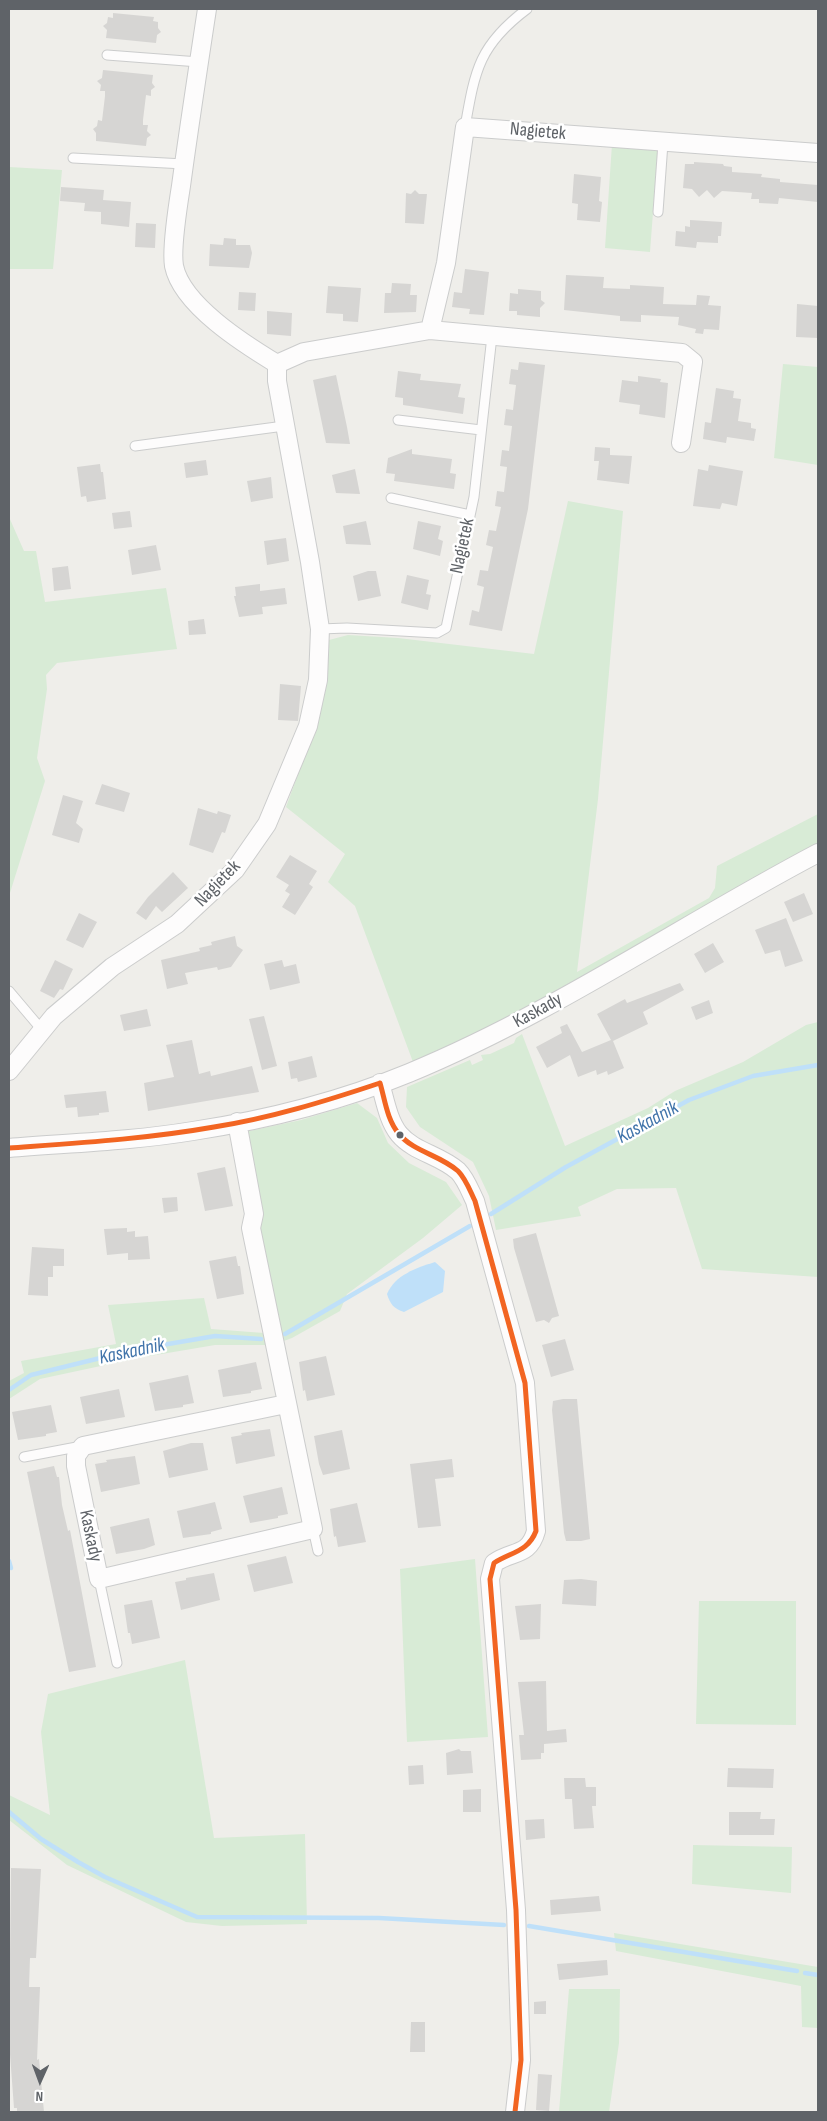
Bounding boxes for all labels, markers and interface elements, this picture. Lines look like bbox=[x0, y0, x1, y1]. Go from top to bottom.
street label: Nagietek bbox=[509, 118, 567, 146]
street label: Nagietek bbox=[446, 516, 480, 576]
street label: Nagietek bbox=[190, 856, 246, 912]
street label: Kaskady bbox=[510, 988, 566, 1034]
water label: Kaskadnik bbox=[613, 1096, 683, 1150]
unlabelled marker bbox=[395, 1130, 405, 1140]
water label: Kaskadnik bbox=[97, 1333, 167, 1371]
street label: Kaskady bbox=[73, 1508, 107, 1564]
north arrow bbox=[15, 2056, 65, 2106]
text: N bbox=[35, 2088, 44, 2105]

